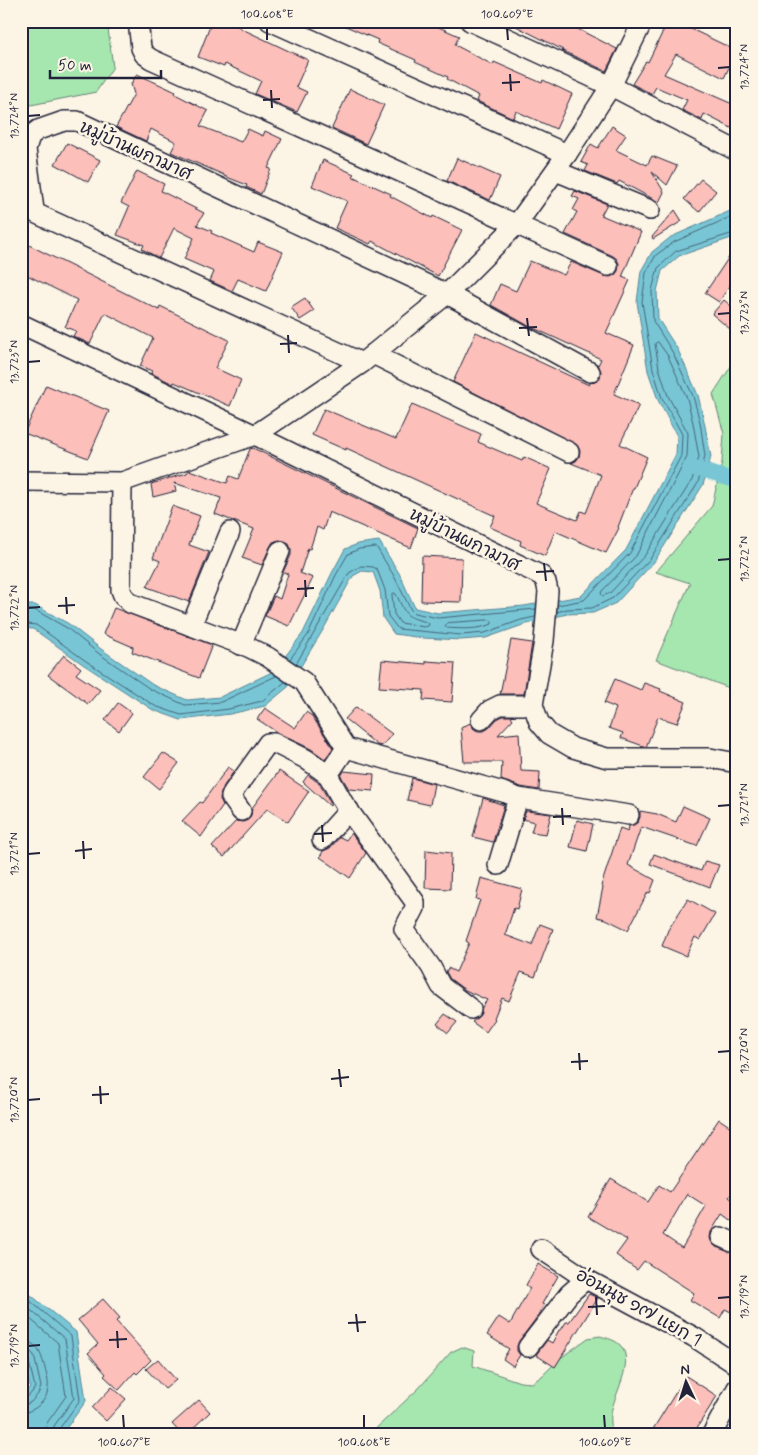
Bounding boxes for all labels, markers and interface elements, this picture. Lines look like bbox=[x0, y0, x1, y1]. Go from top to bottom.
text: 100.608°E bbox=[241, 7, 293, 23]
text: 100.609°E bbox=[481, 7, 533, 23]
text: 13.724°N bbox=[737, 44, 753, 90]
scale bar bbox=[50, 48, 161, 80]
text: 50 m bbox=[58, 56, 92, 76]
text: 13.724°N bbox=[7, 93, 23, 139]
street label: หมู่บ้านผกามาศ bbox=[75, 115, 198, 188]
text: 13.723°N bbox=[737, 291, 753, 335]
text: 13.723°N bbox=[7, 340, 23, 384]
street label: หมู่บ้านผกามาศ bbox=[405, 502, 526, 579]
text: 13.722°N bbox=[737, 536, 753, 582]
text: 13.722°N bbox=[7, 585, 23, 631]
text: 13.721°N bbox=[737, 783, 753, 827]
text: 13.721°N bbox=[7, 832, 23, 876]
text: 13.720°N bbox=[737, 1028, 753, 1074]
text: 13.720°N bbox=[7, 1077, 23, 1123]
street label: อ่อนนุช ๑๗ แยก 1 bbox=[571, 1262, 706, 1353]
text: 13.719°N bbox=[737, 1275, 753, 1319]
text: 13.719°N bbox=[7, 1324, 23, 1368]
north arrow bbox=[660, 1358, 710, 1408]
text: N bbox=[680, 1361, 690, 1379]
text: 100.607°E bbox=[97, 1435, 151, 1451]
text: 100.608°E bbox=[338, 1435, 390, 1451]
text: 100.609°E bbox=[579, 1435, 631, 1451]

